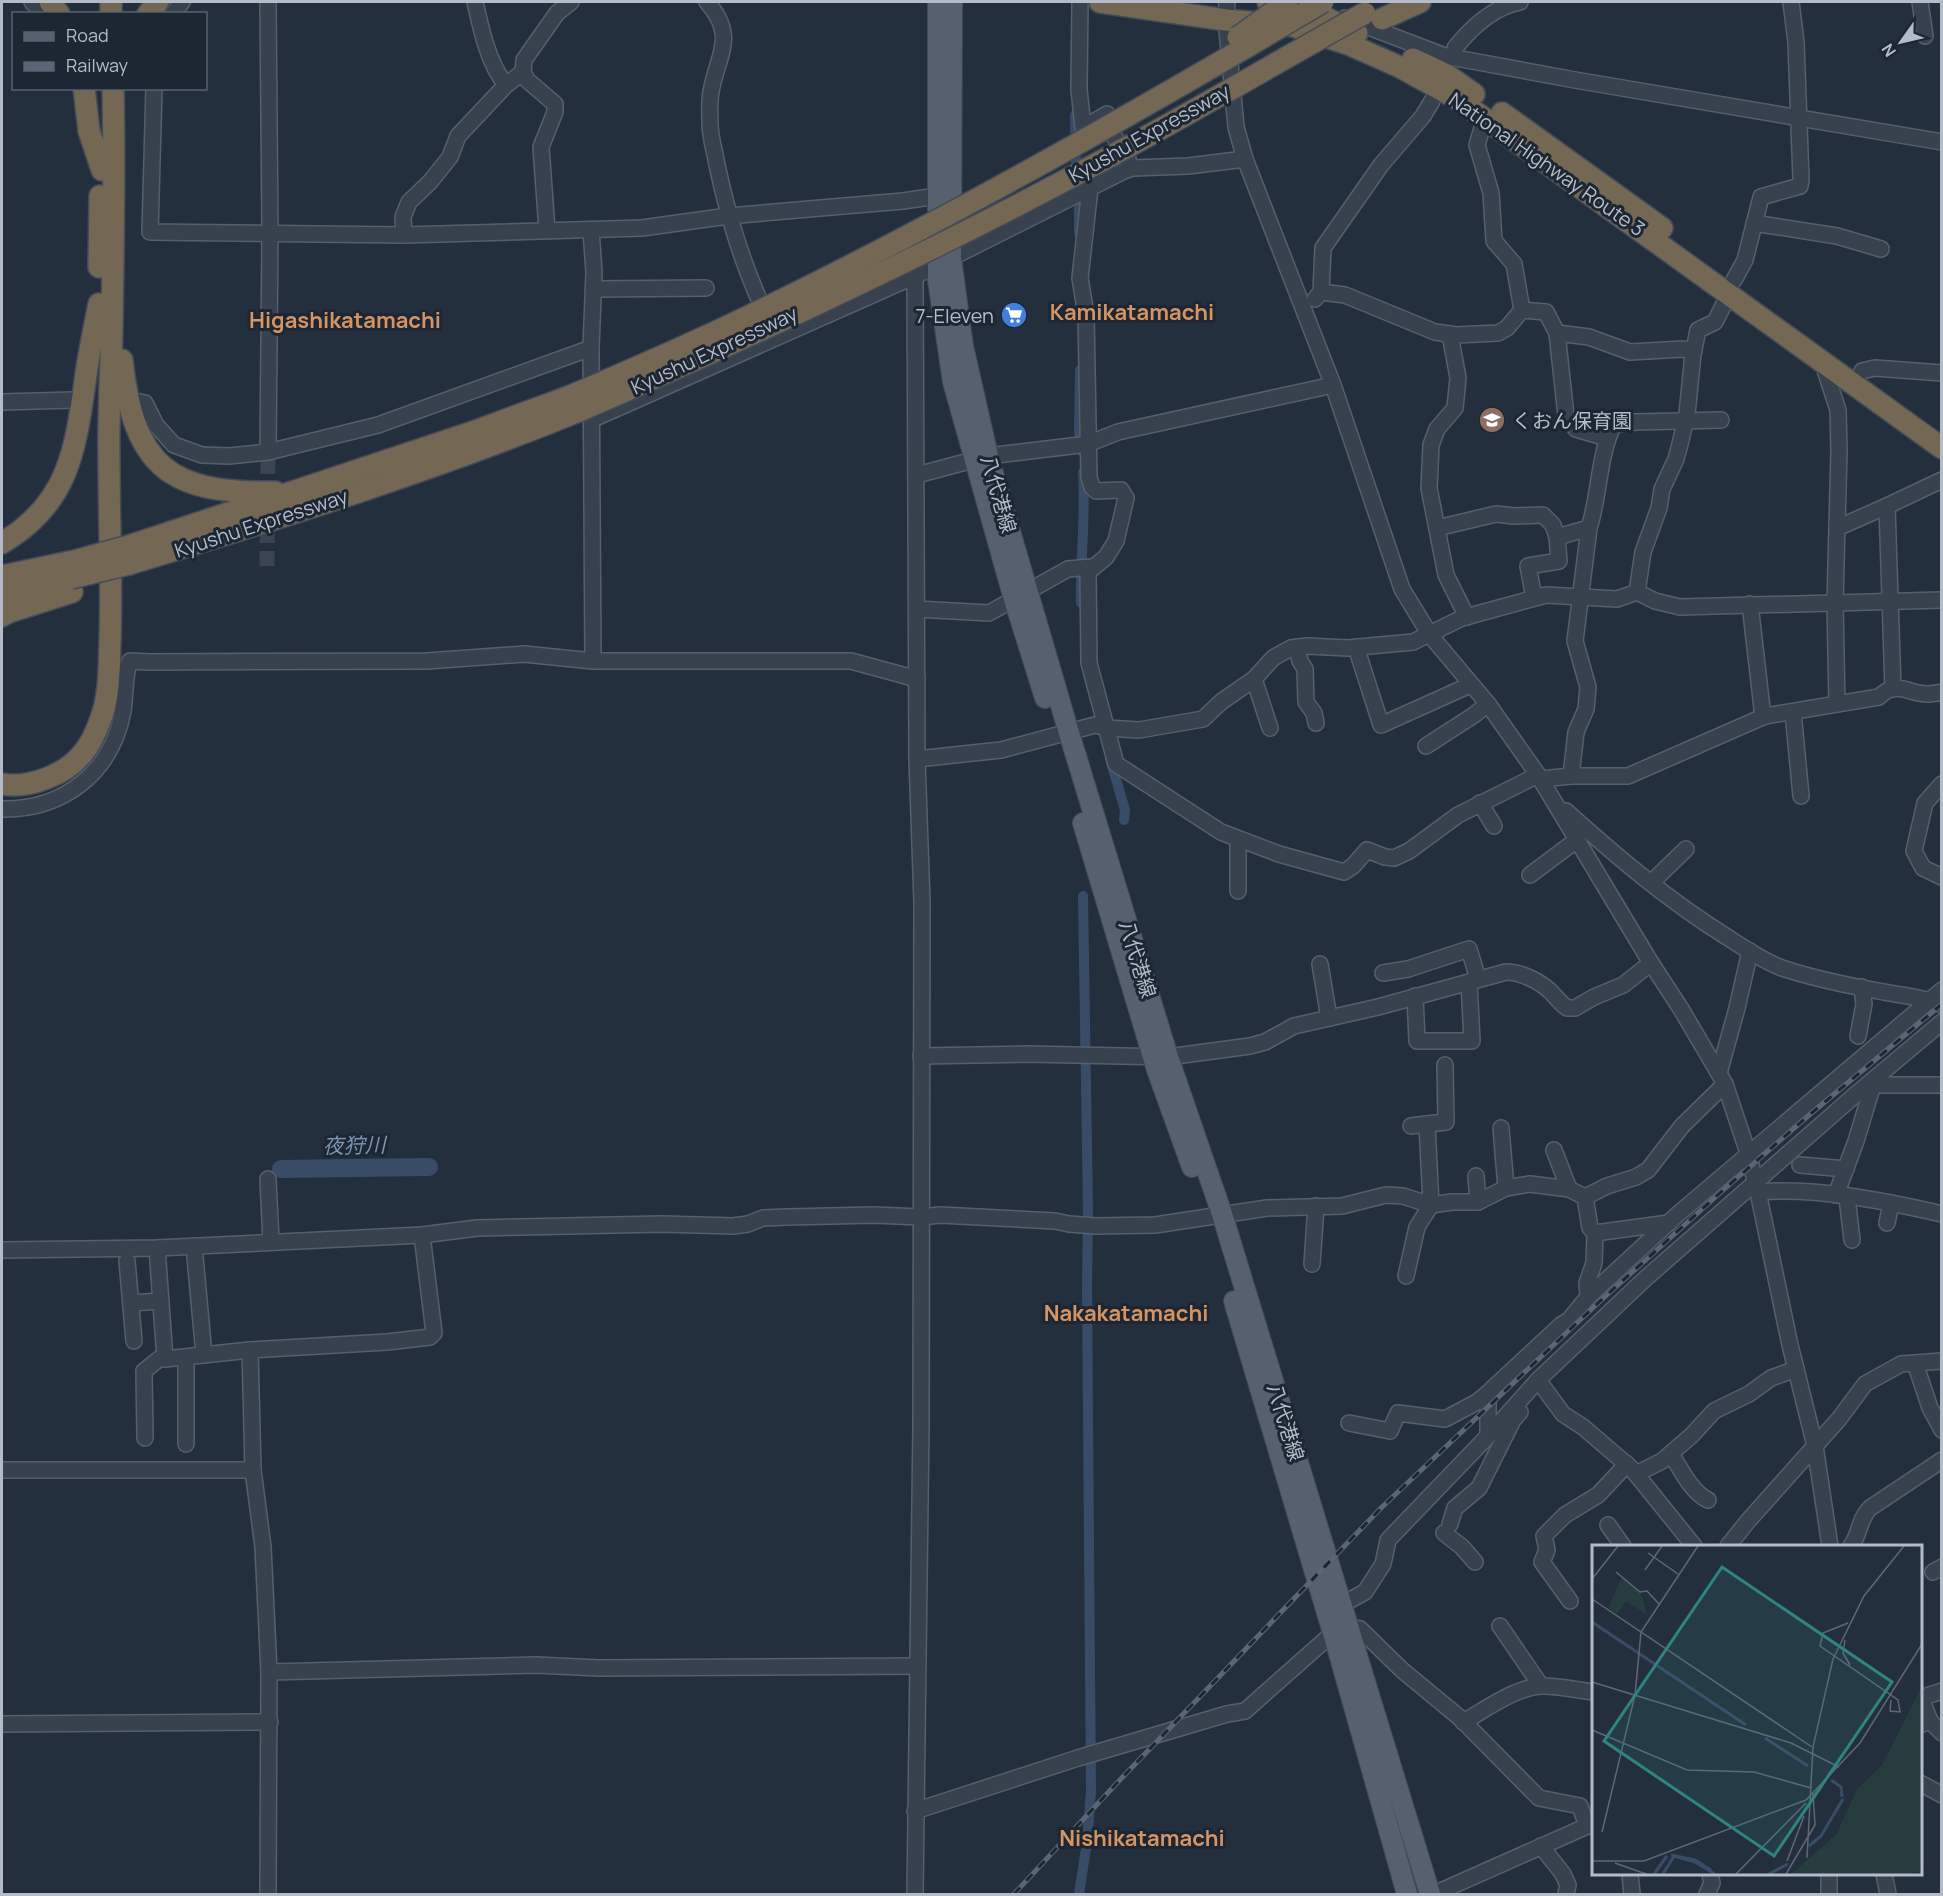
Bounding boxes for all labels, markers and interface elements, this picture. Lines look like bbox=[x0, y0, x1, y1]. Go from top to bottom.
legend bbox=[12, 12, 207, 90]
north arrow bbox=[1871, 12, 1931, 72]
text: Road bbox=[66, 23, 109, 47]
text: N bbox=[1876, 39, 1901, 61]
text: Railway bbox=[66, 53, 128, 77]
street label: Kyushu Expressway bbox=[1063, 77, 1235, 189]
street label: National Highway Route 3 bbox=[1444, 86, 1650, 242]
district label: Kamikatamachi bbox=[1050, 297, 1214, 327]
street label: Kyushu Expressway bbox=[626, 299, 802, 400]
supermarket icon: 7-Eleven bbox=[999, 300, 1029, 330]
place label: 7-Eleven bbox=[915, 302, 994, 329]
district label: Higashikatamachi bbox=[249, 305, 441, 335]
school or university icon: くおん保育園 bbox=[1477, 405, 1507, 435]
place label: くおん保育園 bbox=[1512, 407, 1632, 434]
street label: 八代港線 bbox=[975, 452, 1023, 536]
street label: Kyushu Expressway bbox=[171, 482, 351, 564]
street label: 八代港線 bbox=[1113, 917, 1163, 1001]
water label: 夜狩川 bbox=[322, 1130, 388, 1160]
district label: Nakakatamachi bbox=[1044, 1298, 1208, 1328]
street label: 八代港線 bbox=[1261, 1380, 1311, 1464]
inset map bbox=[1592, 1545, 1922, 1875]
district label: Nishikatamachi bbox=[1059, 1823, 1225, 1853]

